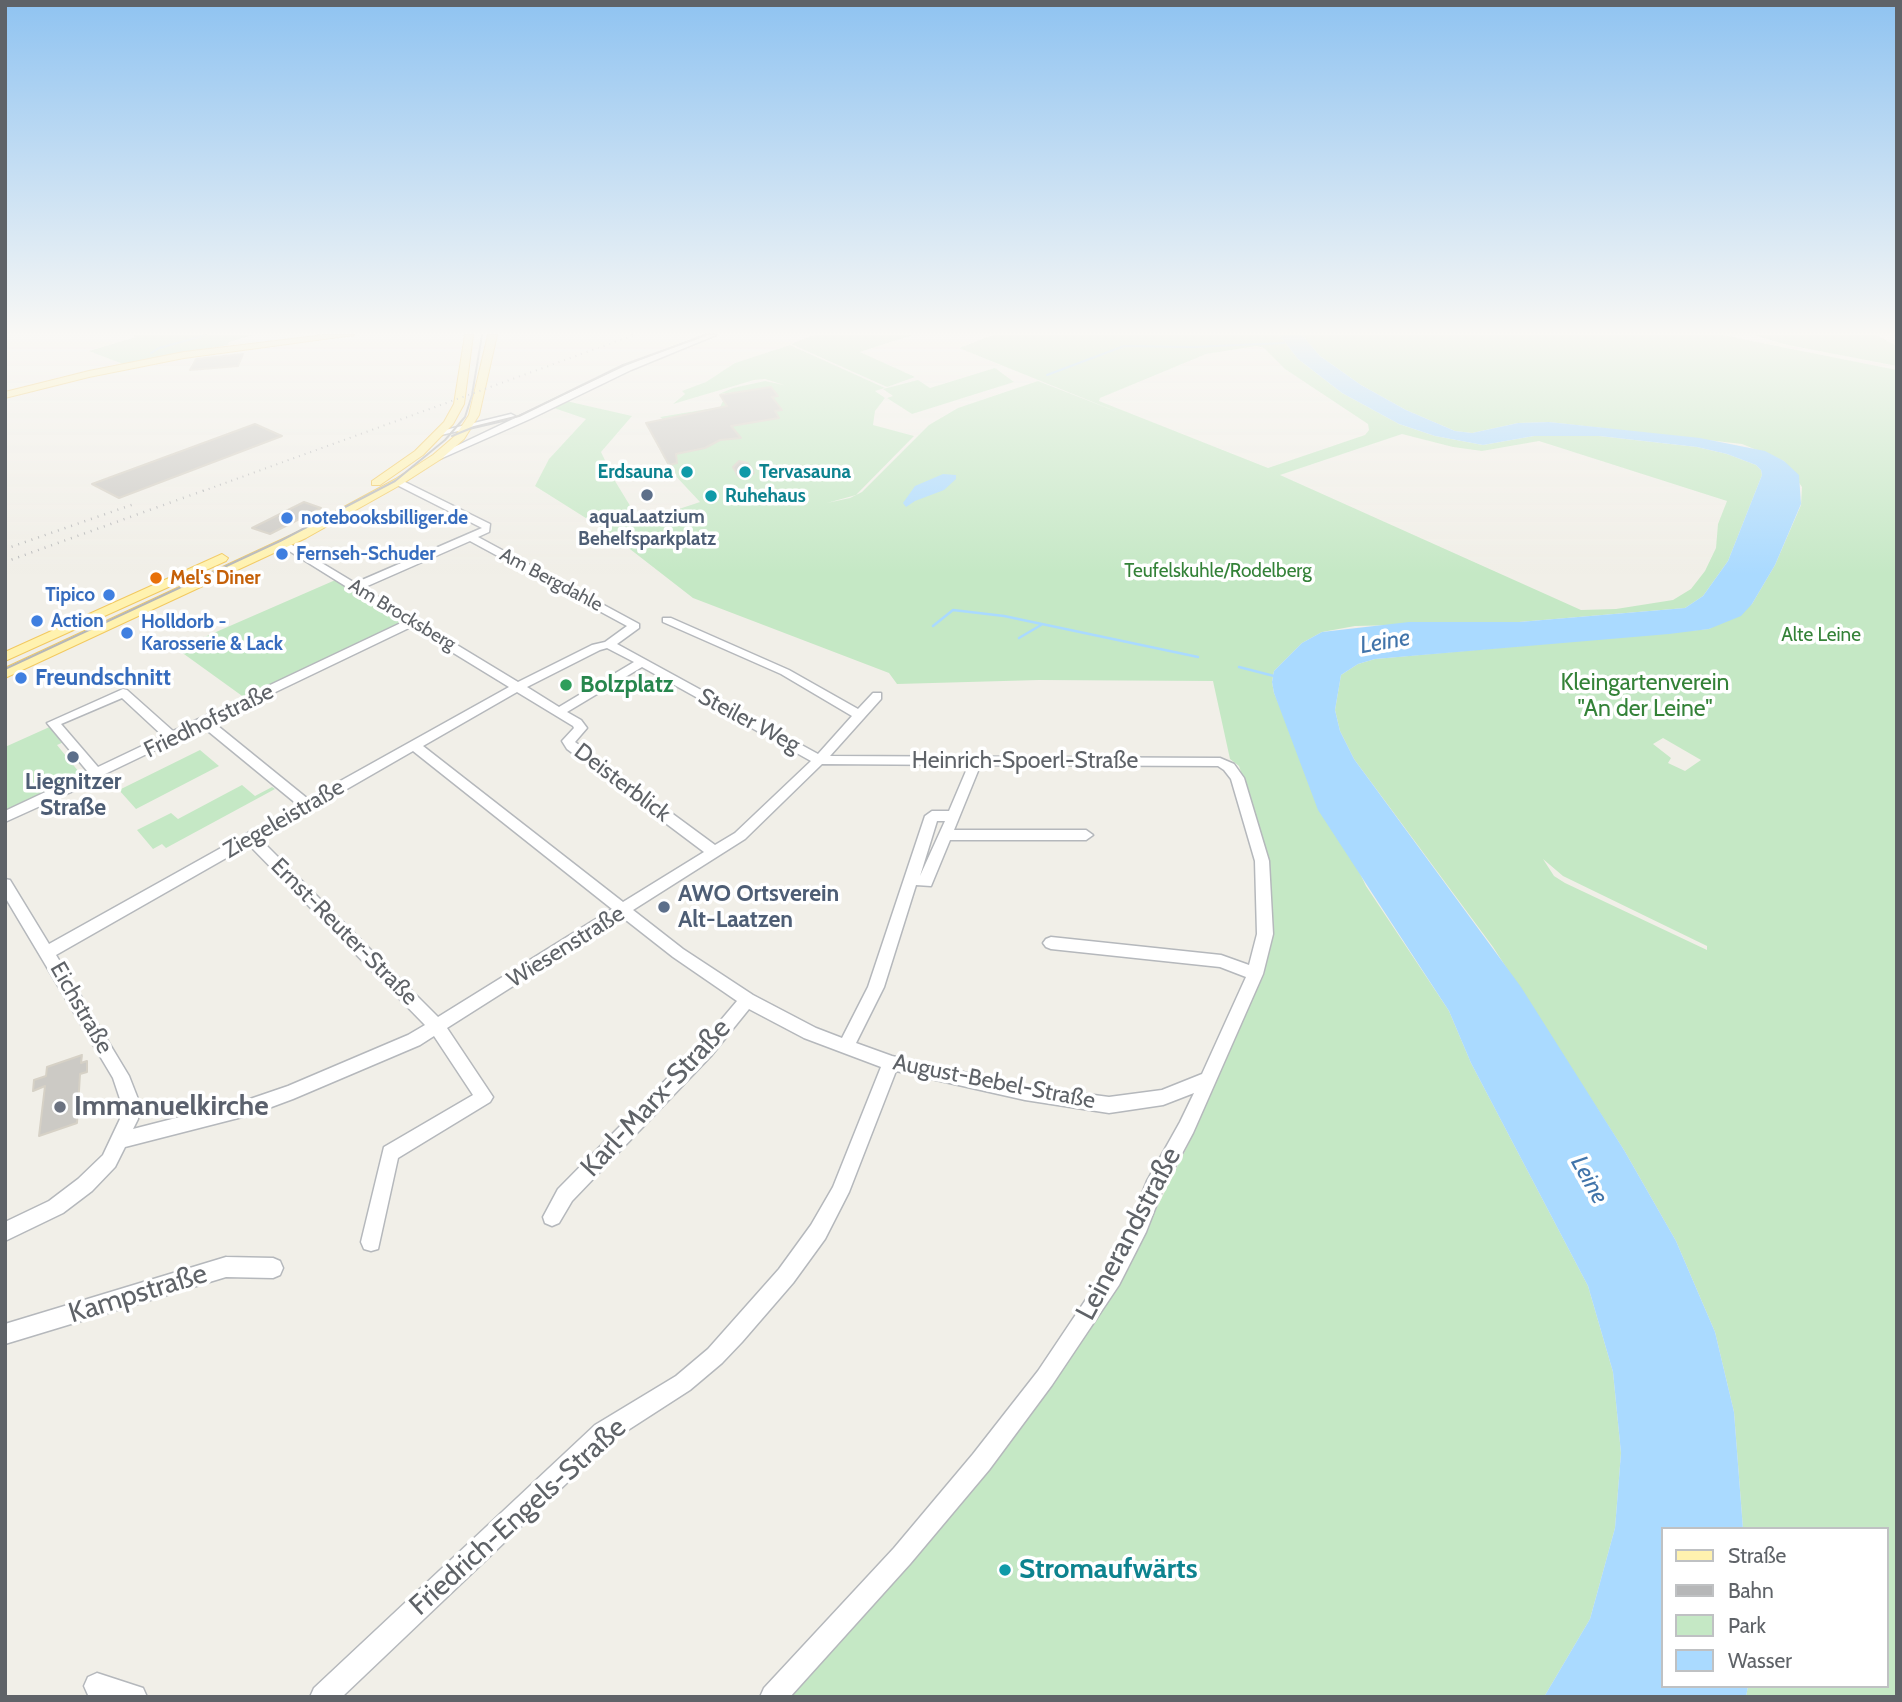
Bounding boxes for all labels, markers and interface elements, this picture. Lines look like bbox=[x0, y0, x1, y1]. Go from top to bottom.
place label: Erdsauna bbox=[597, 461, 673, 483]
place label: Tervasauna bbox=[759, 461, 851, 483]
marker: Erdsauna bbox=[679, 464, 695, 480]
marker: Tervasauna bbox=[737, 464, 753, 480]
place label: Ruhehaus bbox=[725, 485, 806, 507]
marker: aquaLaatzium Behelfsparkplatz bbox=[639, 487, 655, 503]
marker: Ruhehaus bbox=[703, 488, 719, 504]
place label: aquaLaatzium Behelfsparkplatz bbox=[578, 506, 716, 550]
place label: notebooksbilliger.de bbox=[301, 507, 468, 529]
marker: notebooksbilliger.de bbox=[279, 510, 295, 526]
place label: Fernseh-Schuder bbox=[296, 543, 436, 565]
street label: Am Bergdahle bbox=[496, 543, 606, 617]
marker: Fernseh-Schuder bbox=[274, 546, 290, 562]
park label: Teufelskuhle/Rodelberg bbox=[1124, 560, 1312, 582]
place label: Mel's Diner bbox=[170, 567, 260, 589]
marker: Mel's Diner bbox=[148, 570, 164, 586]
street label: Am Brocksberg bbox=[344, 574, 460, 656]
place label: Tipico bbox=[45, 584, 95, 606]
marker: Tipico bbox=[101, 587, 117, 603]
place label: Action bbox=[51, 610, 104, 632]
place label: Holldorb - Karosserie & Lack bbox=[141, 611, 283, 655]
marker: Action bbox=[29, 613, 45, 629]
water label: Leine bbox=[1358, 623, 1412, 661]
park label: Alte Leine bbox=[1781, 624, 1861, 646]
marker: Holldorb - Karosserie & Lack bbox=[119, 625, 135, 641]
place label: Freundschnitt bbox=[35, 664, 171, 692]
park label: Kleingartenverein "An der Leine" bbox=[1561, 669, 1729, 723]
marker: Freundschnitt bbox=[13, 670, 29, 686]
place label: Bolzplatz bbox=[580, 671, 674, 699]
marker: Bolzplatz bbox=[558, 677, 574, 693]
street label: Friedhofstraße bbox=[140, 678, 278, 764]
street label: Steiler Weg bbox=[694, 683, 804, 759]
street label: Deisterblick bbox=[568, 738, 676, 828]
street label: Heinrich-Spoerl-Straße bbox=[912, 747, 1138, 775]
marker: Liegnitzer Straße bbox=[65, 749, 81, 765]
place label: Liegnitzer Straße bbox=[25, 768, 121, 822]
street label: Ziegeleistraße bbox=[219, 773, 349, 865]
street label: Ernst-Reuter-Straße bbox=[265, 853, 423, 1011]
place label: AWO Ortsverein Alt-Laatzen bbox=[678, 880, 839, 934]
marker: AWO Ortsverein Alt-Laatzen bbox=[656, 899, 672, 915]
street label: Wiesenstraße bbox=[502, 900, 630, 994]
street label: Eichstraße bbox=[44, 957, 118, 1059]
street label: Karl-Marx-Straße bbox=[574, 1012, 738, 1184]
street label: August-Bebel-Straße bbox=[891, 1049, 1097, 1115]
place label: Immanuelkirche bbox=[74, 1090, 269, 1124]
marker: Immanuelkirche bbox=[52, 1099, 68, 1115]
street label: Leinerandstraße bbox=[1069, 1142, 1189, 1326]
water label: Leine bbox=[1564, 1151, 1614, 1209]
street label: Kampstraße bbox=[65, 1257, 211, 1331]
street label: Friedrich-Engels-Straße bbox=[403, 1411, 633, 1623]
legend bbox=[1660, 1527, 1888, 1688]
text: Straße bbox=[1728, 1543, 1786, 1568]
place label: Stromaufwärts bbox=[1019, 1553, 1197, 1587]
marker: Stromaufwärts bbox=[997, 1562, 1013, 1578]
text: Bahn bbox=[1728, 1578, 1774, 1603]
text: Park bbox=[1728, 1613, 1766, 1638]
text: Wasser bbox=[1728, 1648, 1792, 1673]

